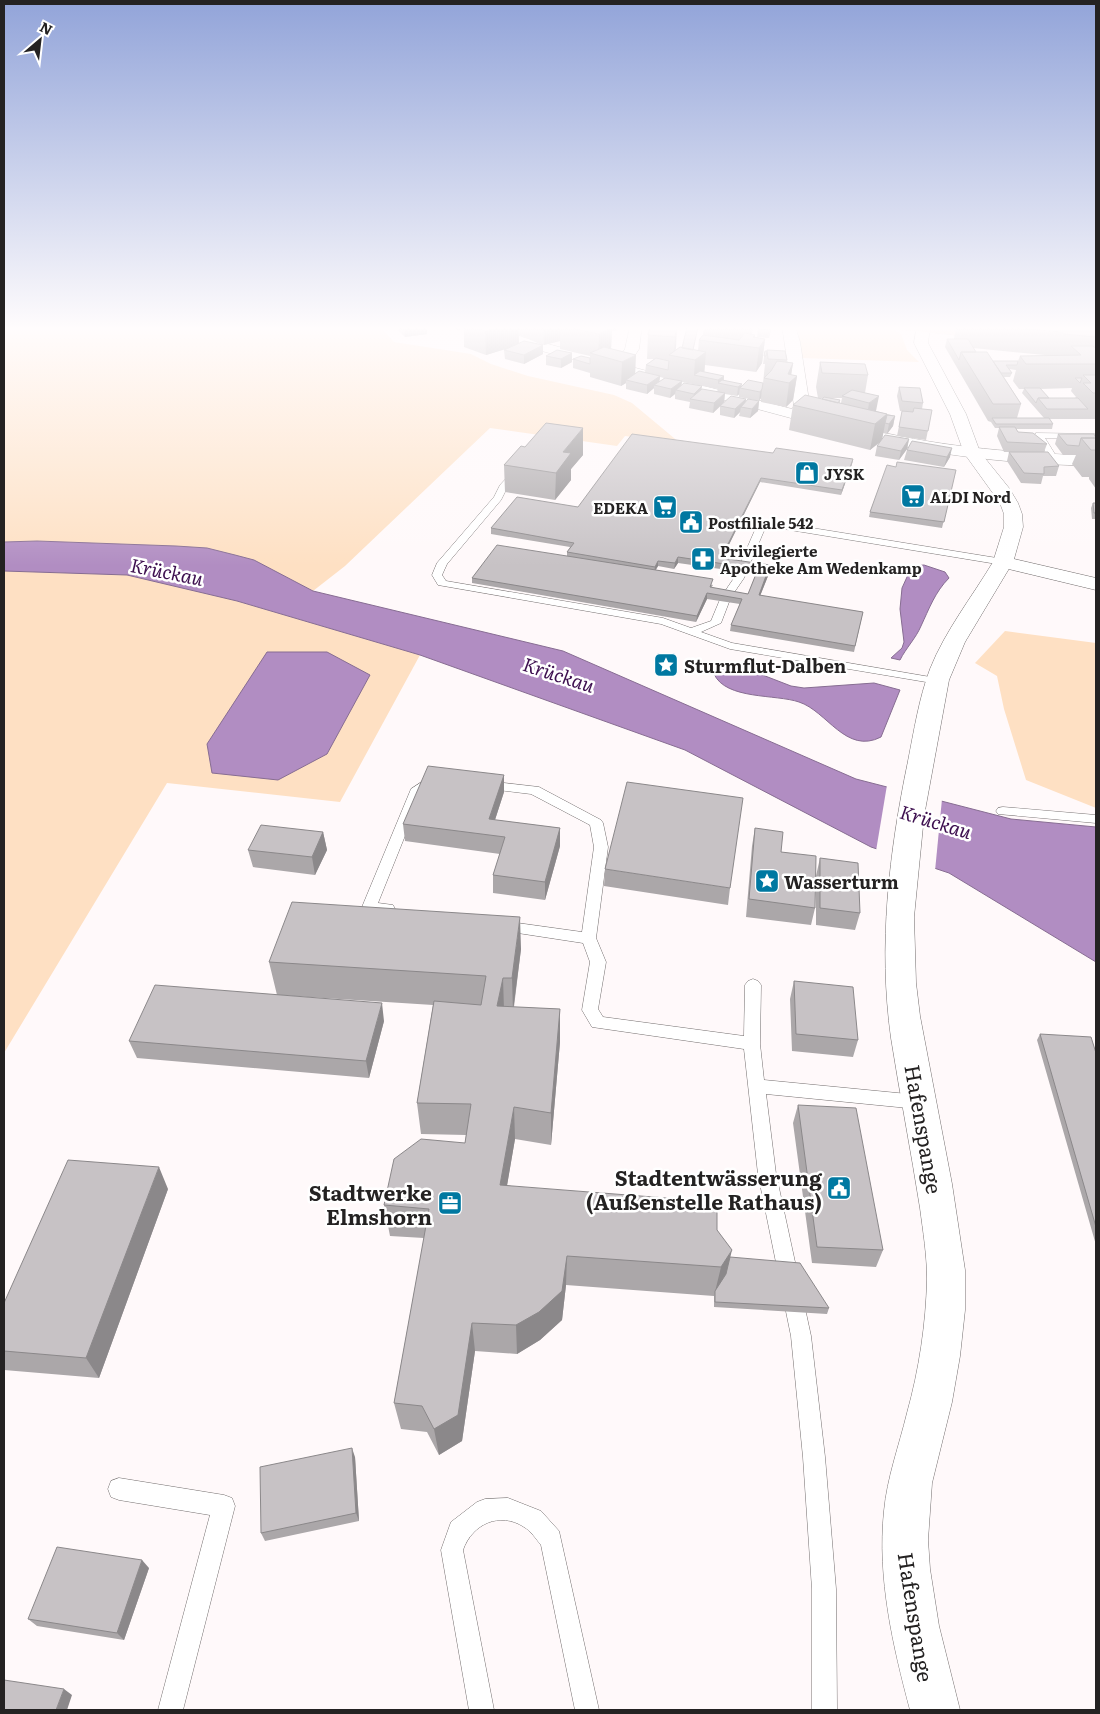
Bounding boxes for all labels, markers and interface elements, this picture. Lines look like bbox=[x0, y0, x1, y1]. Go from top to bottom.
north arrow bbox=[15, 15, 65, 65]
text: N bbox=[37, 16, 57, 39]
shop icon: JYSK bbox=[794, 460, 820, 486]
place label: JYSK bbox=[824, 462, 865, 485]
supermarket icon: ALDI Nord bbox=[900, 483, 926, 509]
place label: ALDI Nord bbox=[930, 485, 1011, 508]
supermarket icon: EDEKA bbox=[652, 494, 678, 520]
place label: EDEKA bbox=[593, 496, 649, 519]
public building icon: Postfiliale 542 bbox=[678, 509, 704, 535]
place label: Postfiliale 542 bbox=[708, 511, 813, 534]
place label: Privilegierte Apotheke Am Wedenkamp bbox=[720, 539, 922, 579]
pharmacy icon: Privilegierte Apotheke Am Wedenkamp bbox=[690, 546, 716, 572]
water label: Krückau bbox=[128, 550, 206, 592]
water label: Krückau bbox=[520, 649, 599, 699]
place icon: Sturmflut-Dalben bbox=[653, 652, 679, 678]
place label: Sturmflut-Dalben bbox=[684, 652, 847, 679]
water label: Krückau bbox=[897, 797, 976, 845]
place icon: Wasserturm bbox=[754, 868, 780, 894]
place label: Wasserturm bbox=[784, 868, 899, 895]
street label: Hafenspange bbox=[898, 1062, 952, 1196]
place label: Stadtentwässerung (Außenstelle Rathaus) bbox=[586, 1161, 822, 1216]
public building icon: Stadtentwässerung (Außenstelle Rathaus) bbox=[826, 1175, 852, 1201]
place label: Stadtwerke Elmshorn bbox=[309, 1176, 432, 1231]
office icon: Stadtwerke Elmshorn bbox=[437, 1190, 463, 1216]
street label: Hafenspange bbox=[891, 1550, 943, 1684]

